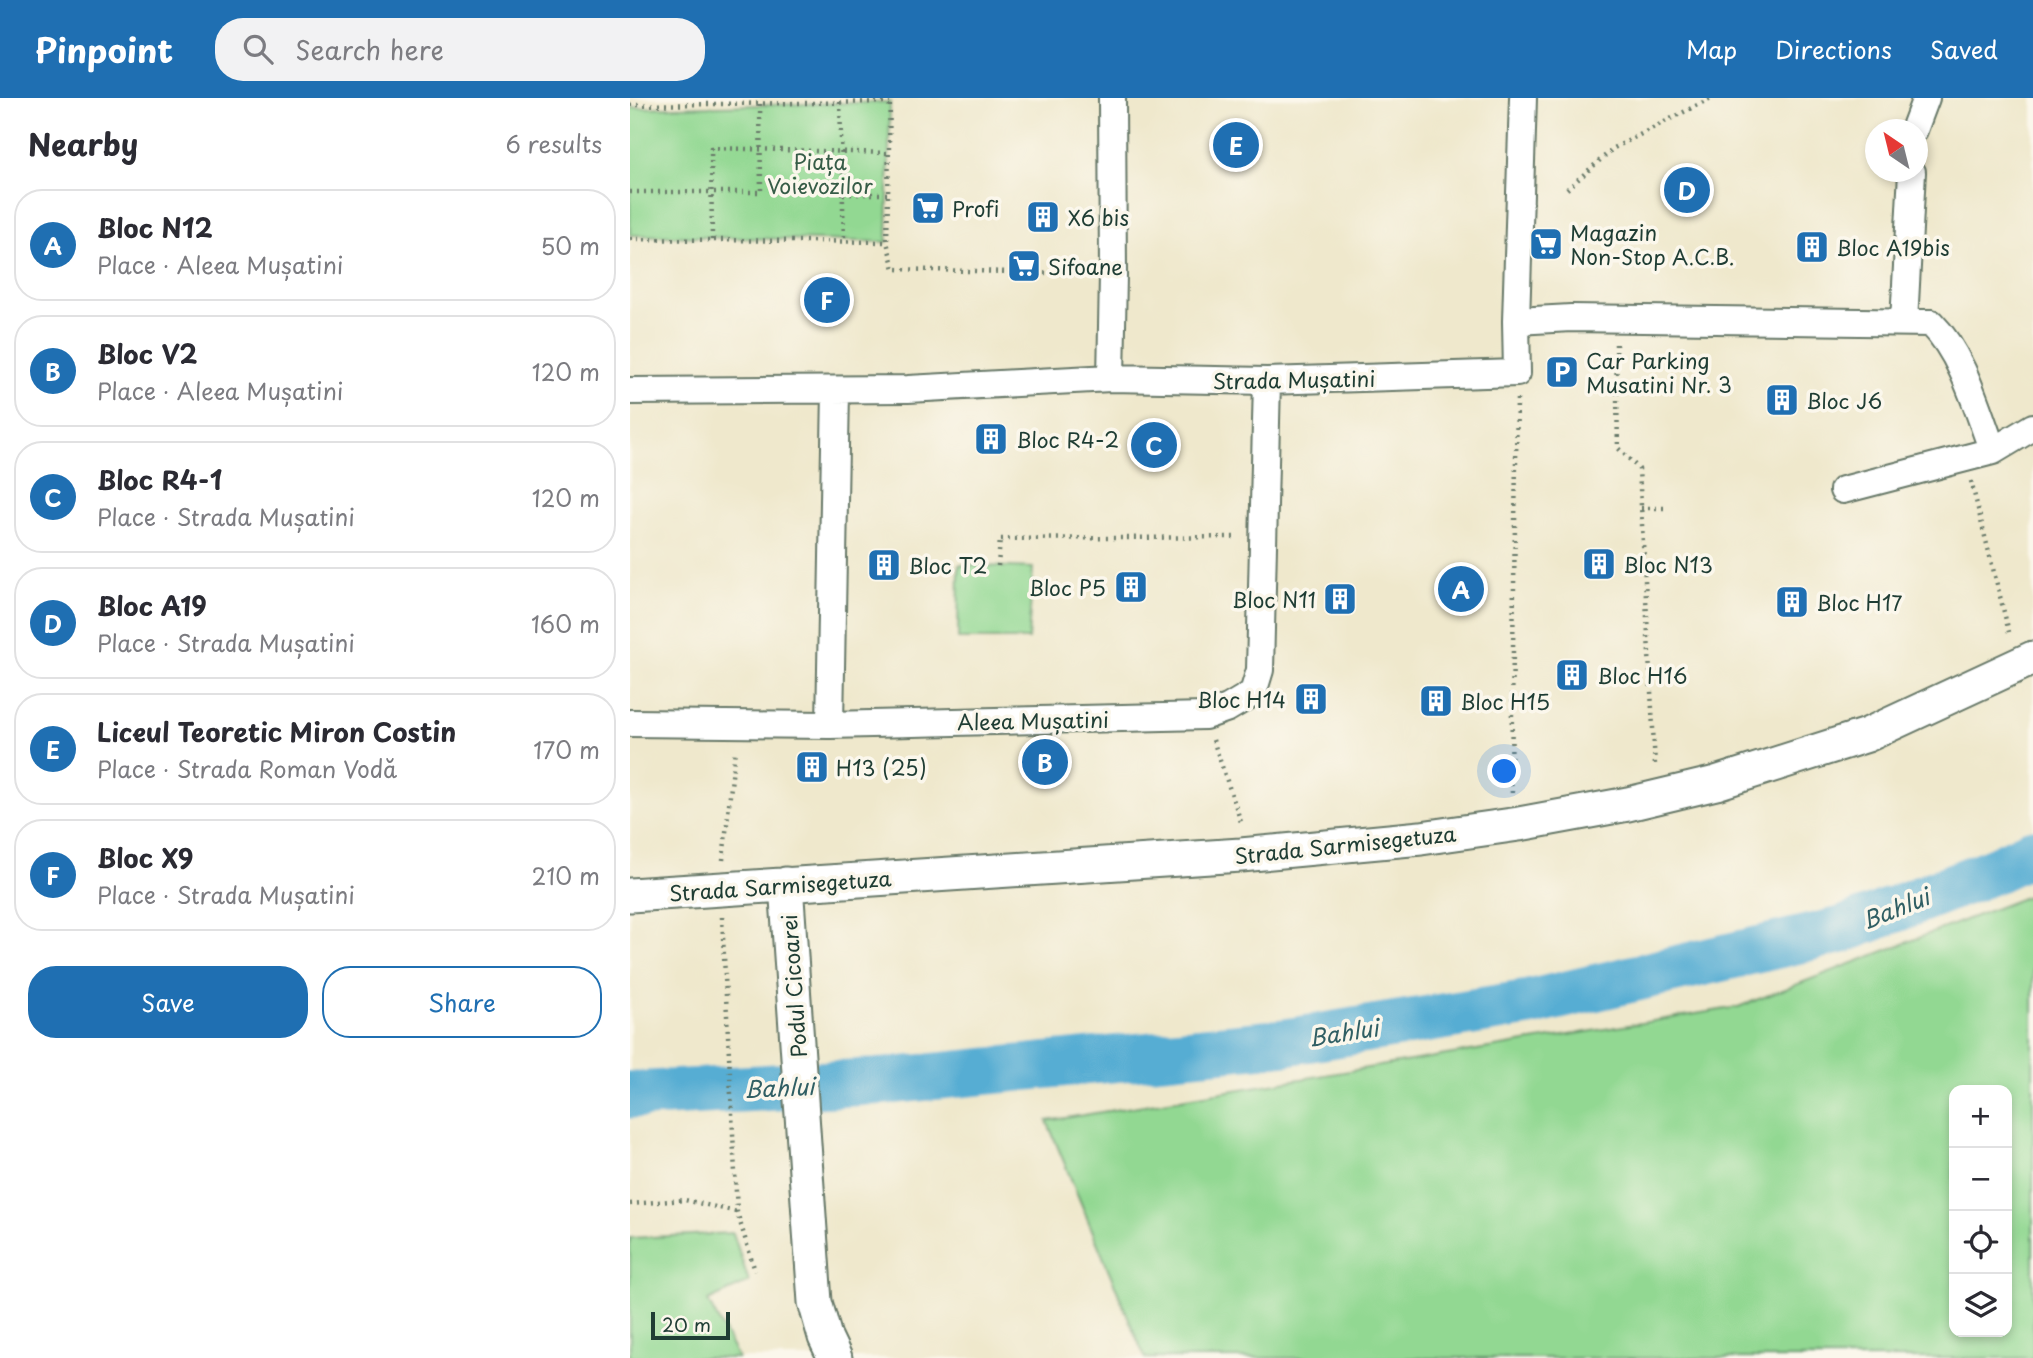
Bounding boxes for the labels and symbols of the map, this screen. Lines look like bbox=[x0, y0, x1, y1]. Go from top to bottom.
pin: E bbox=[1213, 119, 1259, 171]
north arrow bbox=[1865, 119, 1928, 182]
park label: Piața Voievozilor bbox=[767, 145, 873, 201]
pin: D bbox=[1664, 164, 1710, 216]
supermarket icon: Profi bbox=[909, 189, 947, 227]
place label: Profi bbox=[952, 192, 999, 224]
building icon: X6 bis bbox=[1024, 198, 1062, 236]
place label: X6 bis bbox=[1068, 201, 1129, 233]
place label: Magazin Non-Stop A.C.B. bbox=[1570, 216, 1734, 272]
supermarket icon: Magazin Non-Stop A.C.B. bbox=[1527, 225, 1565, 263]
building icon: Bloc A19bis bbox=[1793, 228, 1831, 266]
place label: Bloc A19bis bbox=[1836, 231, 1950, 263]
supermarket icon: Sifoane bbox=[1005, 247, 1043, 285]
place label: Sifoane bbox=[1048, 250, 1123, 282]
pin: F bbox=[804, 274, 850, 326]
place label: Car Parking Musatini Nr. 3 bbox=[1586, 344, 1732, 400]
parking icon: Car Parking Musatini Nr. 3 bbox=[1543, 353, 1581, 391]
street label: Strada Mușatini bbox=[1212, 362, 1376, 396]
building icon: Bloc J6 bbox=[1763, 381, 1801, 419]
place label: Bloc J6 bbox=[1806, 384, 1882, 416]
pin: C bbox=[1131, 419, 1177, 471]
building icon: Bloc R4-2 bbox=[972, 420, 1010, 458]
place label: Bloc R4-2 bbox=[1016, 423, 1119, 455]
building icon: Bloc N13 bbox=[1580, 545, 1618, 583]
building icon: Bloc T2 bbox=[865, 546, 903, 584]
place label: Bloc N13 bbox=[1623, 548, 1713, 580]
place label: Bloc T2 bbox=[908, 549, 987, 581]
pin: A bbox=[1438, 563, 1484, 615]
building icon: Bloc P5 bbox=[1112, 568, 1150, 606]
place label: Bloc P5 bbox=[1028, 571, 1106, 603]
building icon: Bloc N11 bbox=[1321, 580, 1359, 618]
place label: Bloc N11 bbox=[1232, 583, 1316, 615]
building icon: Bloc H17 bbox=[1773, 583, 1811, 621]
place label: Bloc H17 bbox=[1816, 586, 1903, 618]
building icon: Bloc H16 bbox=[1553, 656, 1591, 694]
place label: Bloc H16 bbox=[1597, 659, 1688, 691]
building icon: Bloc H14 bbox=[1292, 680, 1330, 718]
building icon: Bloc H15 bbox=[1417, 682, 1455, 720]
place label: Bloc H14 bbox=[1197, 683, 1286, 715]
place label: Bloc H15 bbox=[1460, 685, 1550, 717]
street label: Aleea Mușatini bbox=[957, 703, 1109, 737]
pin: B bbox=[1022, 736, 1068, 788]
building icon: H13 (25) bbox=[793, 748, 831, 786]
place label: H13 (25) bbox=[836, 751, 927, 783]
your location bbox=[1487, 754, 1521, 788]
street label: Strada Sarmisegetuza bbox=[1233, 816, 1457, 872]
street label: Strada Sarmisegetuza bbox=[668, 861, 892, 909]
water label: Bahlui bbox=[1856, 877, 1938, 937]
street label: Podul Cicoarei bbox=[772, 913, 814, 1059]
water label: Bahlui bbox=[1305, 1009, 1384, 1055]
water label: Bahlui bbox=[743, 1067, 819, 1106]
scale bar bbox=[651, 1309, 730, 1341]

